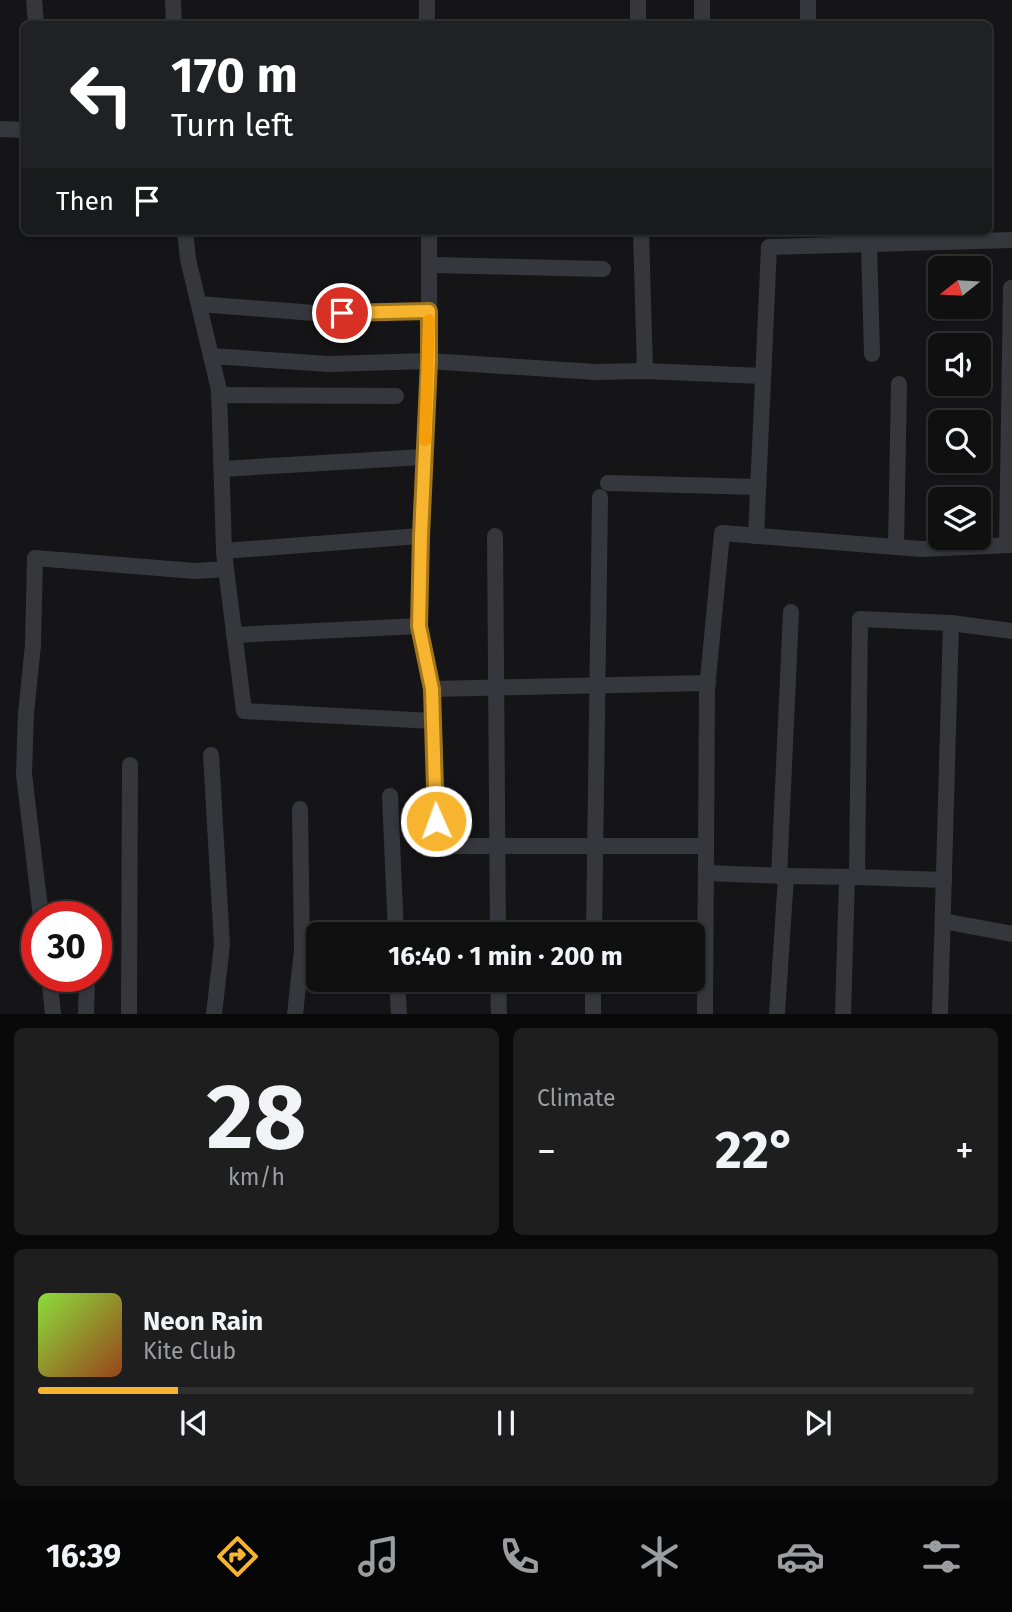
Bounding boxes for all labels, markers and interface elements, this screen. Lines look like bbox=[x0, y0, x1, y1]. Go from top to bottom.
text: 170 m bbox=[171, 46, 298, 105]
icon: left bbox=[56, 49, 147, 140]
text: Turn left bbox=[171, 106, 293, 144]
icon: arrive bbox=[128, 182, 166, 220]
text: Then bbox=[56, 186, 114, 217]
north arrow bbox=[928, 256, 990, 318]
map controls bbox=[928, 256, 991, 550]
pin bbox=[312, 283, 372, 343]
icon: arrive bbox=[323, 294, 361, 332]
button: sound bbox=[928, 333, 991, 396]
button: search bbox=[928, 410, 991, 473]
button: layers bbox=[928, 487, 991, 550]
position arrow bbox=[399, 784, 473, 858]
speed limit sign: 30 bbox=[21, 901, 112, 992]
text: 16:40 · 1 min · 200 m bbox=[388, 941, 623, 972]
text: 28 bbox=[207, 1063, 306, 1172]
text: Climate bbox=[537, 1084, 616, 1112]
text: 22° bbox=[715, 1119, 796, 1182]
text: − bbox=[537, 1128, 556, 1174]
text: + bbox=[955, 1128, 974, 1174]
text: km/h bbox=[228, 1163, 285, 1191]
text: Neon Rain bbox=[143, 1306, 263, 1337]
text: Kite Club bbox=[143, 1337, 236, 1365]
icon: previous bbox=[175, 1404, 213, 1442]
icon: pause bbox=[487, 1404, 525, 1442]
icon: next bbox=[799, 1404, 837, 1442]
icon: directions bbox=[213, 1532, 262, 1581]
icon: music bbox=[354, 1532, 403, 1581]
icon: phone bbox=[495, 1532, 544, 1581]
icon: climate bbox=[635, 1532, 684, 1581]
icon: car bbox=[776, 1532, 825, 1581]
icon: filters bbox=[917, 1532, 966, 1581]
text: 16:39 bbox=[46, 1537, 121, 1575]

